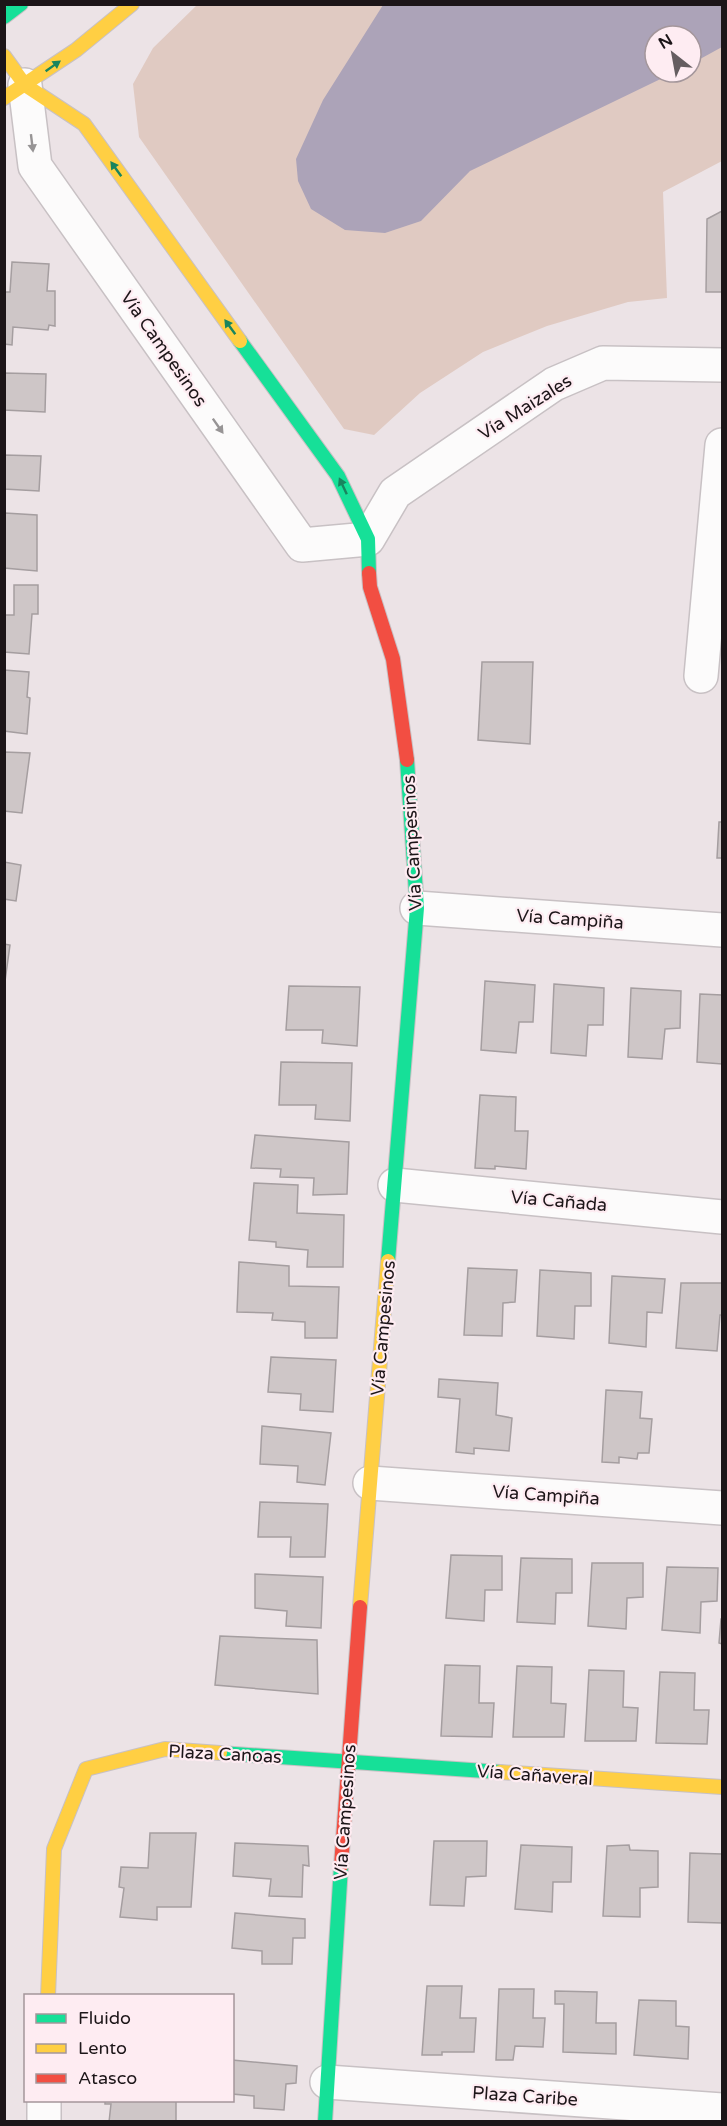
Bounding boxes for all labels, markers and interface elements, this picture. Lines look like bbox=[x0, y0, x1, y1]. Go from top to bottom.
north arrow bbox=[643, 24, 703, 84]
text: N bbox=[655, 30, 676, 54]
one-way arrow bbox=[45, 61, 61, 72]
one-way arrow bbox=[27, 134, 36, 153]
one-way arrow bbox=[110, 161, 122, 177]
street label: Vía Campesinos bbox=[116, 287, 212, 411]
one-way arrow bbox=[225, 319, 237, 334]
street label: Vía Maizales bbox=[474, 370, 576, 444]
one-way arrow bbox=[212, 419, 224, 434]
one-way arrow bbox=[338, 477, 347, 494]
street label: Vía Campesinos bbox=[397, 775, 427, 911]
street label: Vía Campiña bbox=[516, 904, 624, 934]
street label: Vía Cañada bbox=[510, 1186, 608, 1216]
street label: Vía Campesinos bbox=[366, 1259, 400, 1397]
street label: Vía Campiña bbox=[492, 1480, 600, 1510]
street label: Plaza Canoas bbox=[168, 1740, 282, 1768]
street label: Vía Campesinos bbox=[329, 1743, 361, 1881]
street label: Vía Cañaveral bbox=[476, 1760, 594, 1790]
legend bbox=[24, 1994, 234, 2102]
text: Fluido bbox=[78, 2007, 131, 2029]
text: Lento bbox=[78, 2037, 127, 2059]
text: Atasco bbox=[78, 2067, 137, 2089]
street label: Plaza Caribe bbox=[471, 2081, 579, 2111]

